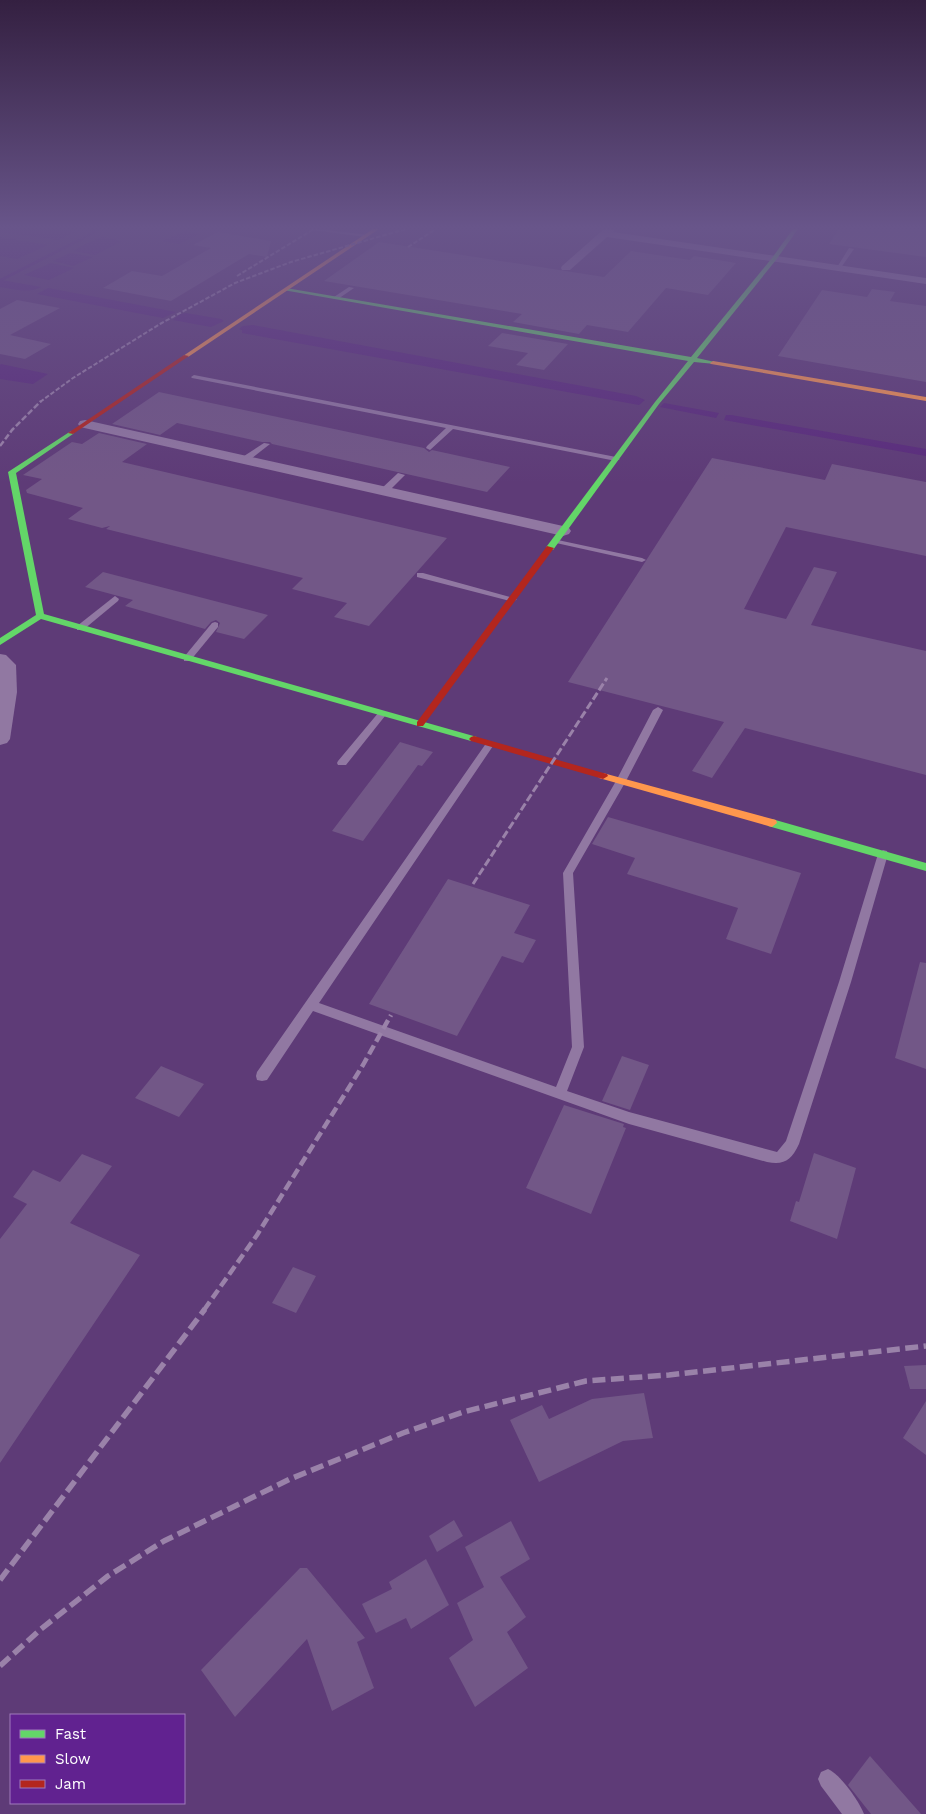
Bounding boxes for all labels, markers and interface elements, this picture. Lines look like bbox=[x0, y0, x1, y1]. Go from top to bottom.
legend bbox=[10, 1714, 185, 1804]
text: Fast bbox=[55, 1725, 87, 1743]
text: Slow bbox=[55, 1750, 91, 1768]
text: Jam bbox=[55, 1775, 86, 1793]

